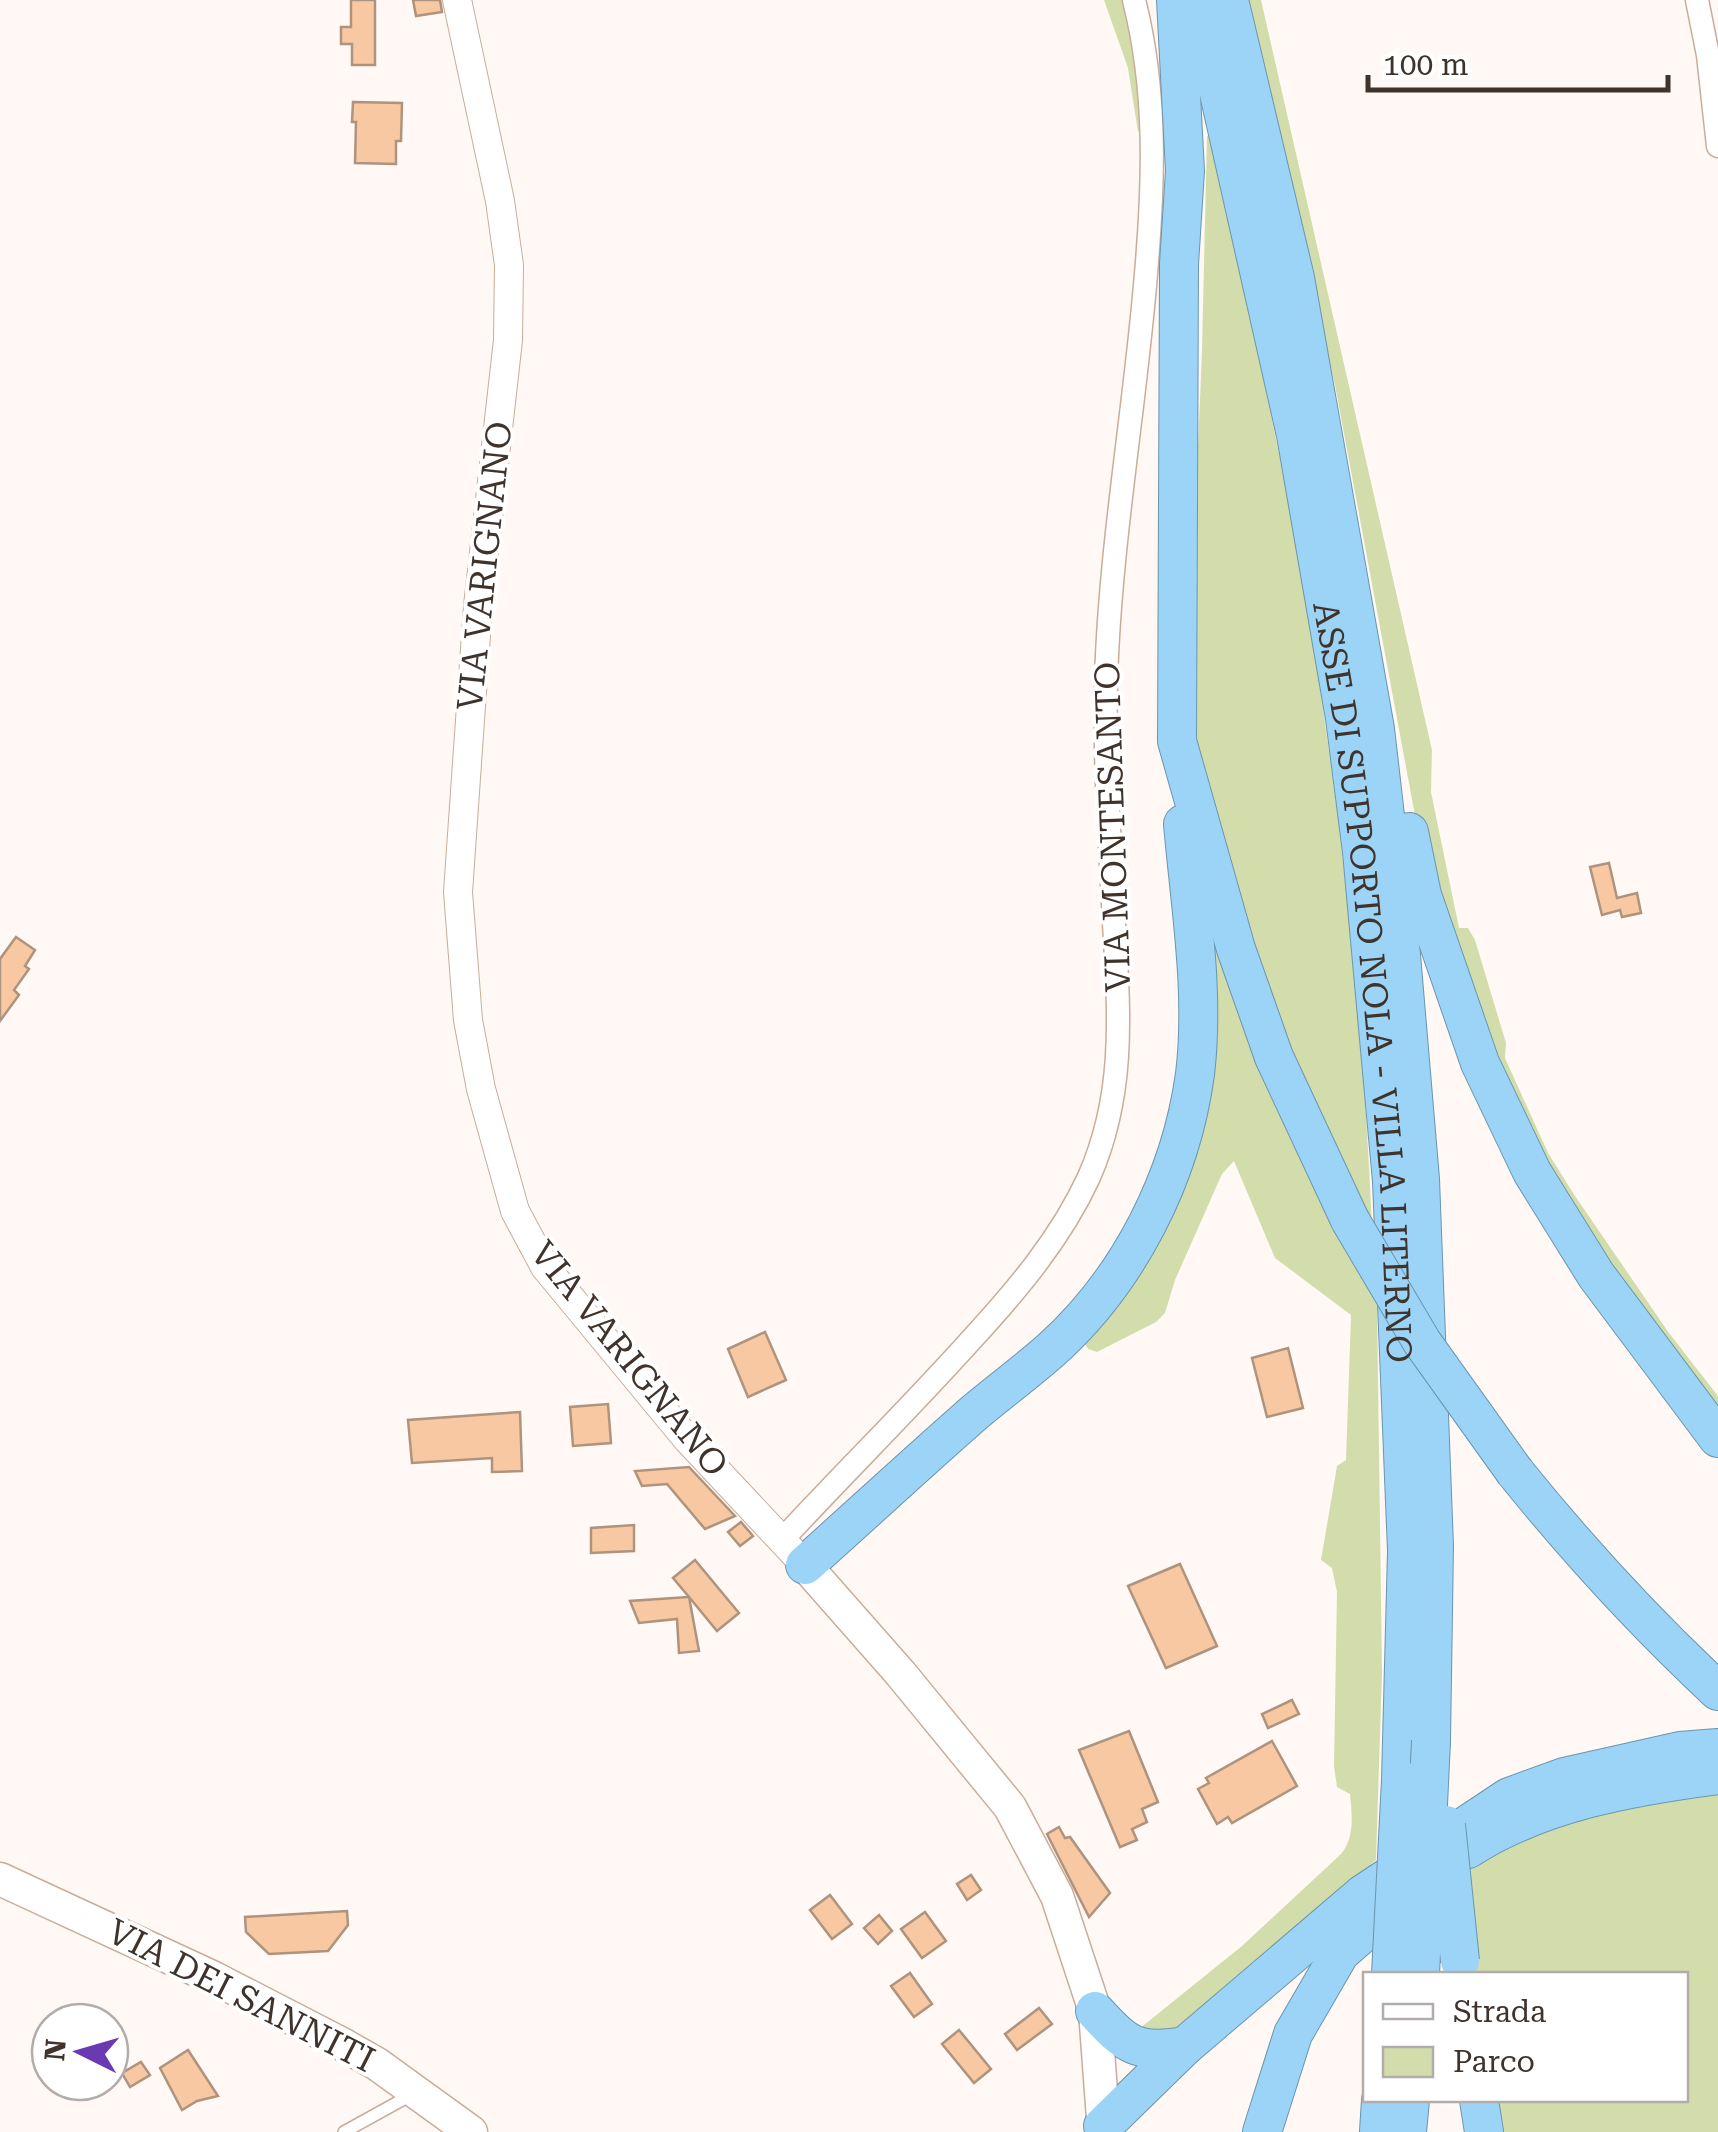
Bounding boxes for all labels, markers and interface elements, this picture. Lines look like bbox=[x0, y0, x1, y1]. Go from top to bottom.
scale bar bbox=[1368, 30, 1668, 92]
text: 100 m bbox=[1383, 47, 1468, 82]
street label: VIA VARIGNANO bbox=[449, 420, 521, 712]
street label: ASSE DI SUPPORTO NOLA - VILLA LITERNO bbox=[1305, 599, 1420, 1364]
street label: VIA MONTESANTO bbox=[1087, 661, 1139, 993]
street label: VIA VARIGNANO bbox=[522, 1233, 736, 1485]
street label: VIA DEI SANNITI bbox=[101, 1911, 381, 2081]
legend bbox=[1363, 1972, 1688, 2102]
text: Strada bbox=[1453, 1994, 1546, 2029]
north arrow bbox=[30, 2002, 130, 2102]
text: N bbox=[38, 2038, 73, 2062]
text: Parco bbox=[1453, 2044, 1535, 2079]

